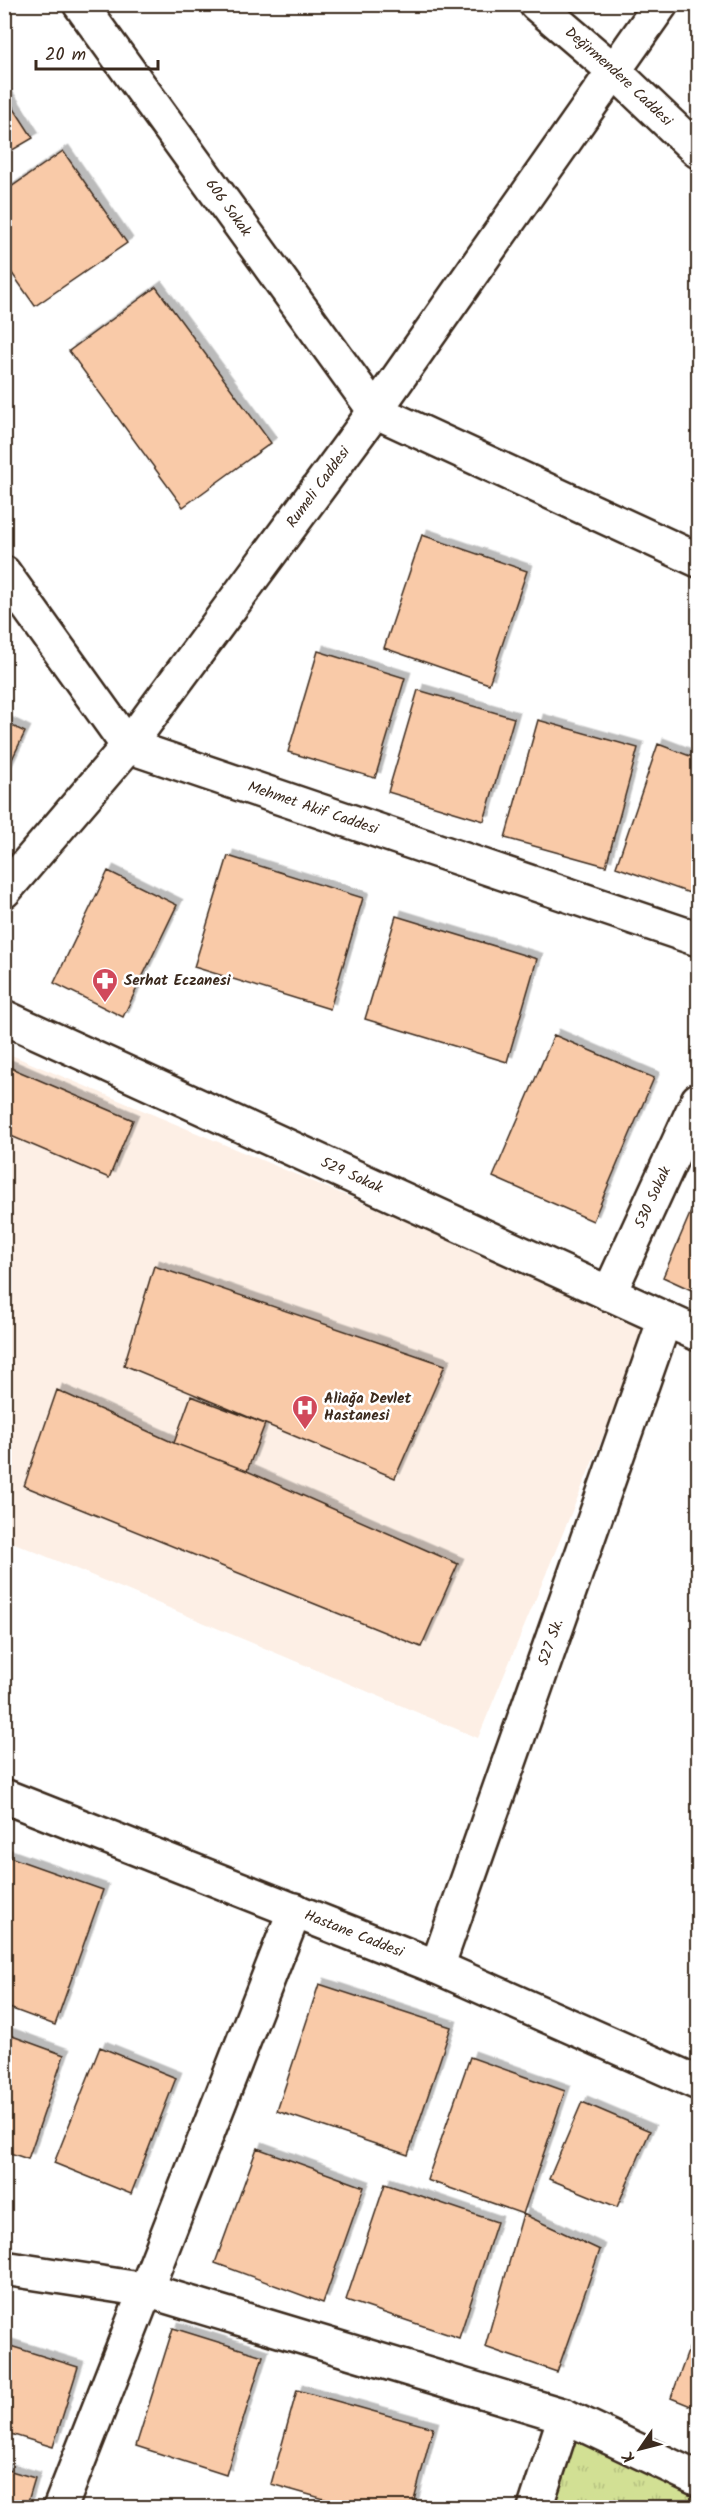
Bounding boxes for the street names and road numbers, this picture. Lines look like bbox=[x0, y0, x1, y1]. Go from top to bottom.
street label: Değirmendere Caddesi bbox=[559, 21, 679, 133]
street label: 606 Sokak bbox=[199, 174, 258, 243]
street label: Rumeli Caddesi bbox=[281, 441, 358, 533]
street label: Mehmet Akif Caddesi bbox=[244, 775, 383, 842]
street label: 529 Sokak bbox=[316, 1151, 387, 1201]
street label: 530 Sokak bbox=[629, 1162, 678, 1233]
street label: 527 Sk. bbox=[532, 1616, 571, 1669]
street label: Hastane Caddesi bbox=[301, 1904, 408, 1965]

